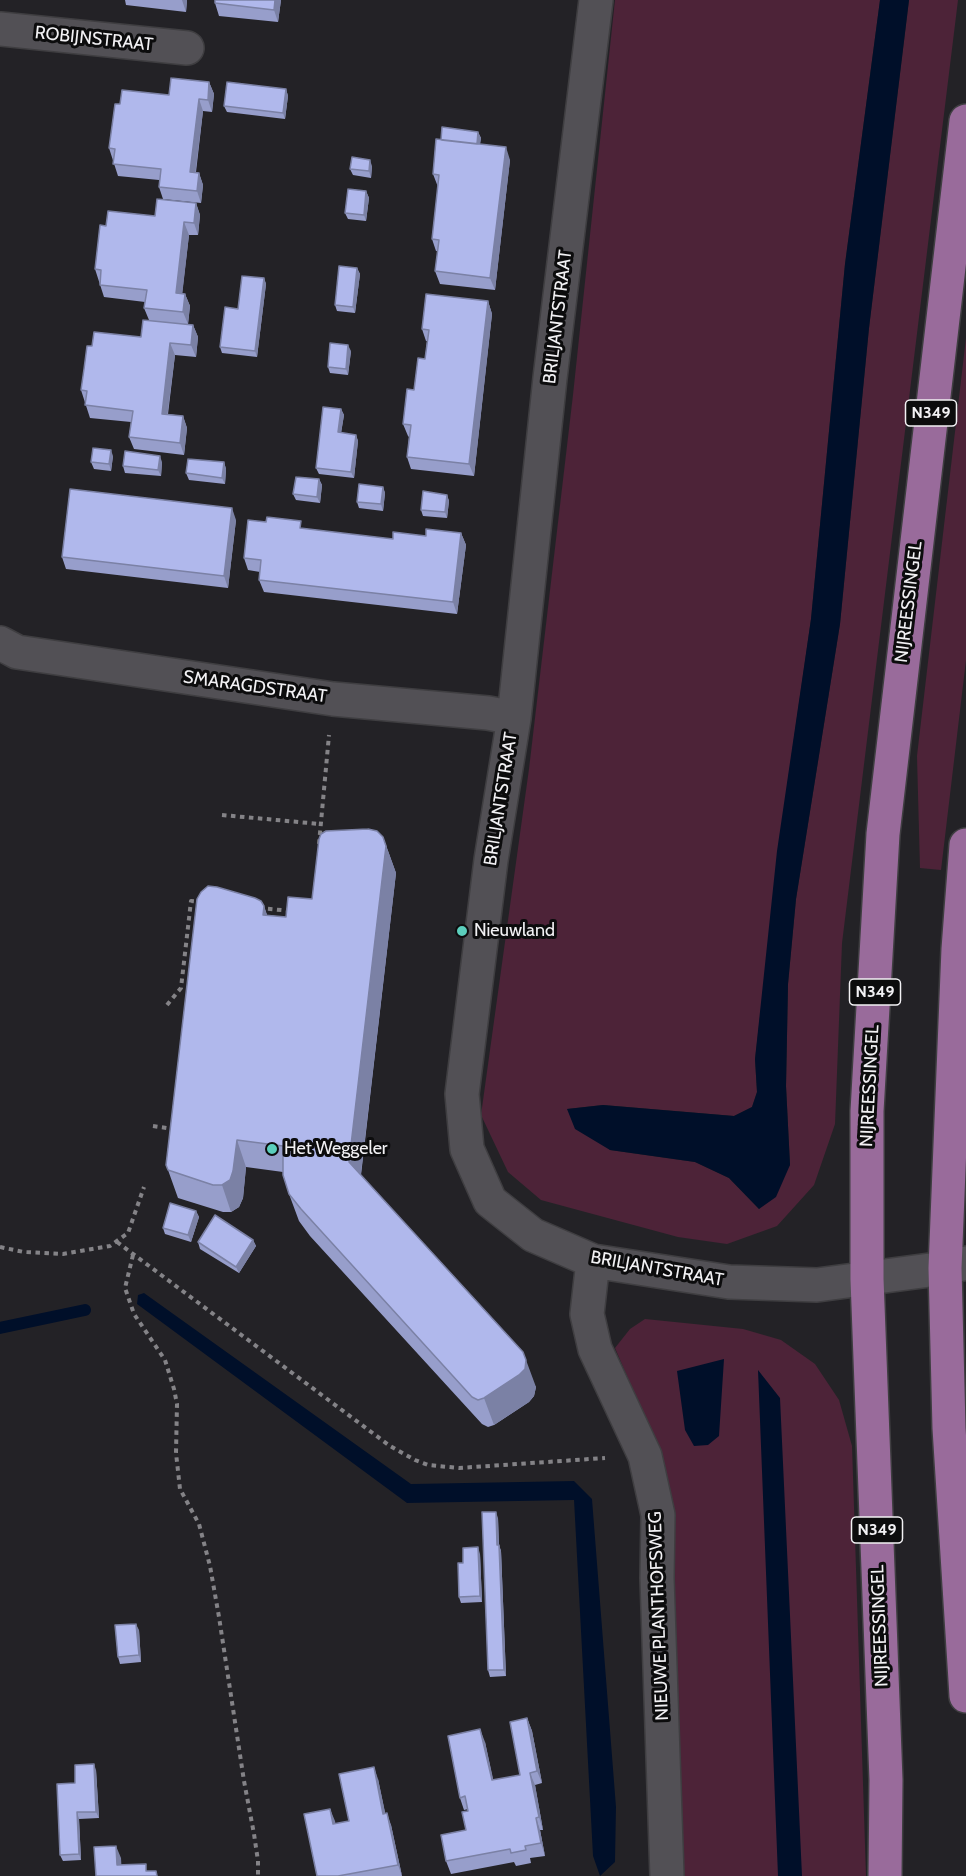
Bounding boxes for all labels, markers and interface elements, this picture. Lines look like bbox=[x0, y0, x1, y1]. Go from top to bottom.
street label: ROBIJNSTRAAT bbox=[34, 22, 154, 56]
street label: BRILJANTSTRAAT bbox=[539, 249, 577, 385]
road number: N349 bbox=[906, 400, 956, 426]
street label: NIJREESSINGEL bbox=[891, 540, 927, 664]
street label: SMARAGDSTRAAT bbox=[182, 666, 328, 708]
street label: BRILJANTSTRAAT bbox=[480, 731, 522, 867]
place label: Nieuwland bbox=[474, 920, 555, 942]
marker: Nieuwland bbox=[455, 924, 469, 938]
road number: N349 bbox=[850, 979, 900, 1005]
street label: NIJREESSINGEL bbox=[856, 1025, 884, 1147]
place label: Het Weggeler bbox=[284, 1138, 388, 1160]
marker: Het Weggeler bbox=[265, 1142, 279, 1156]
street label: BRILJANTSTRAAT bbox=[589, 1247, 725, 1291]
street label: NIEUWE PLANTHOFSWEG bbox=[645, 1511, 673, 1721]
road number: N349 bbox=[852, 1517, 902, 1543]
street label: NIJREESSINGEL bbox=[867, 1565, 893, 1687]

